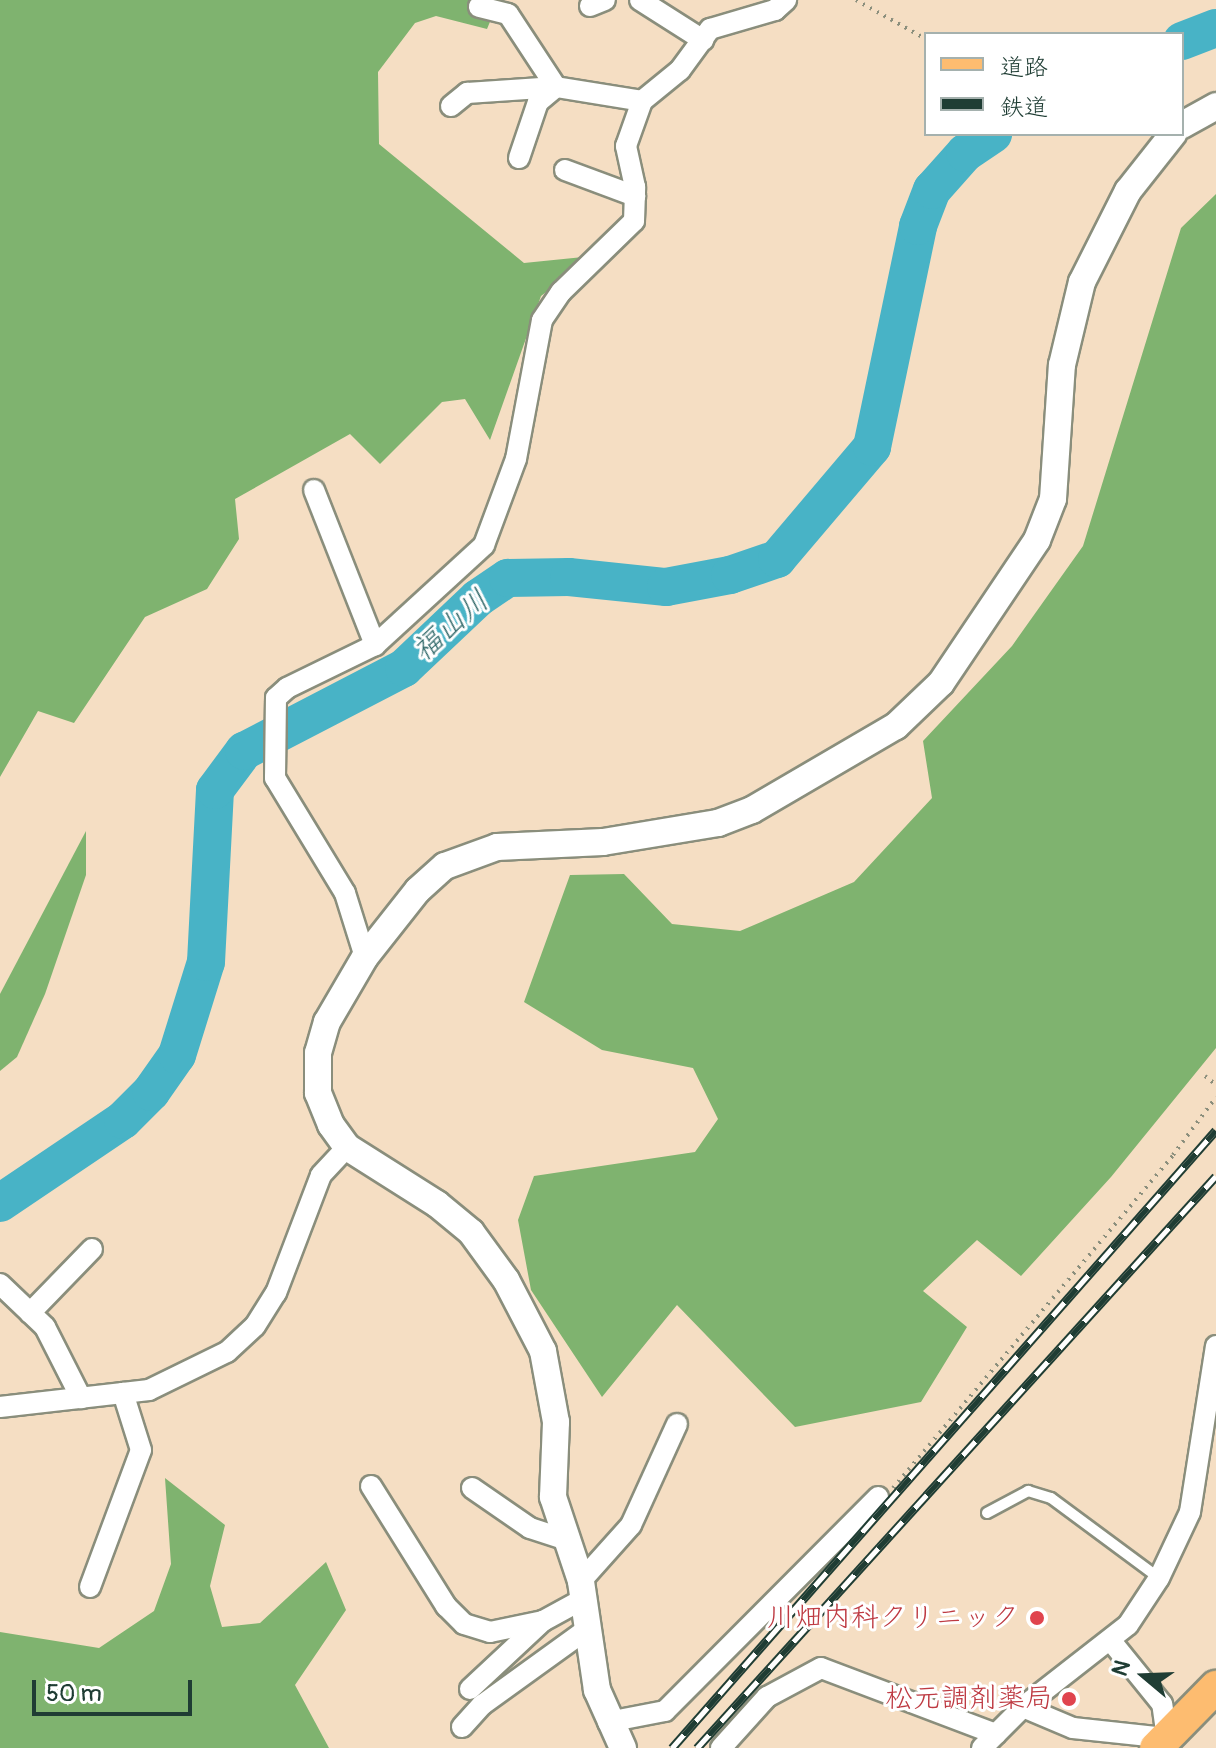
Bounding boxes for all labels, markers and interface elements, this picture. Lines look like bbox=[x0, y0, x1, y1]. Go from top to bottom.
legend bbox=[924, 32, 1184, 136]
text: 道路 bbox=[1000, 53, 1048, 82]
text: 鉄道 bbox=[1000, 93, 1048, 122]
water label: 福山川 bbox=[405, 583, 497, 669]
place label: 川畑内科クリニック bbox=[767, 1601, 1019, 1635]
marker: 川畑内科クリニック bbox=[1026, 1607, 1048, 1629]
north arrow bbox=[1104, 1636, 1184, 1716]
text: N bbox=[1106, 1657, 1137, 1680]
scale bar bbox=[36, 1664, 196, 1714]
text: 50 m bbox=[46, 1679, 102, 1708]
place label: 松元調剤薬局 bbox=[885, 1682, 1053, 1716]
marker: 松元調剤薬局 bbox=[1060, 1690, 1078, 1708]

